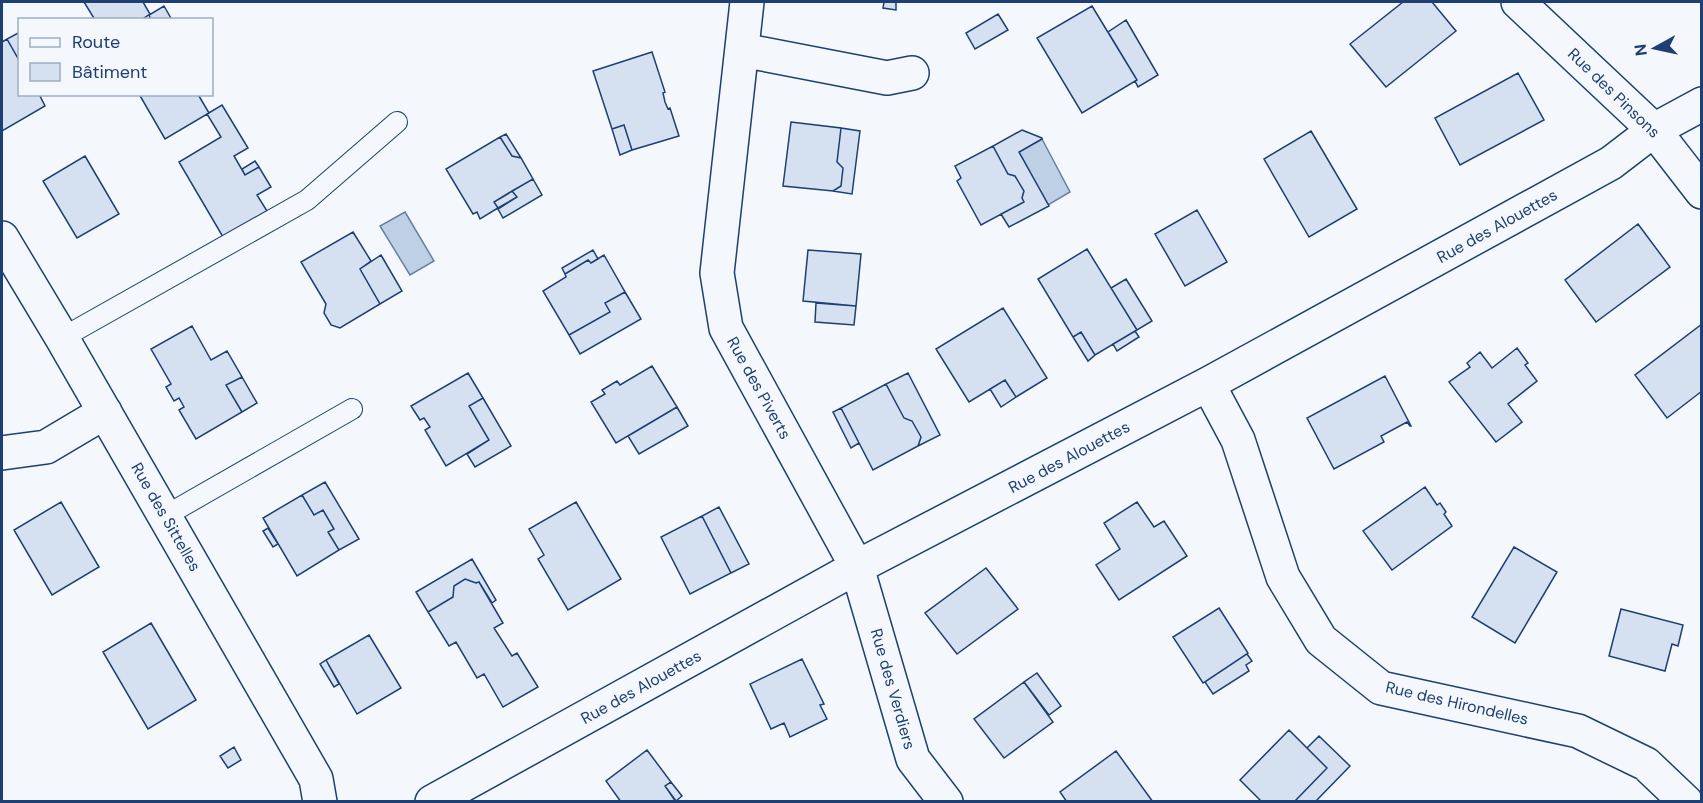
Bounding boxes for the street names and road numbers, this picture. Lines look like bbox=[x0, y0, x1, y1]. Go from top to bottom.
street label: Rue des Pinsons bbox=[1563, 44, 1665, 142]
street label: Rue des Alouettes bbox=[1433, 184, 1561, 268]
street label: Rue des Piverts bbox=[722, 333, 796, 443]
street label: Rue des Alouettes bbox=[1005, 416, 1133, 498]
street label: Rue des Sittelles bbox=[126, 459, 206, 575]
street label: Rue des Verdiers bbox=[866, 626, 920, 752]
street label: Rue des Alouettes bbox=[577, 645, 705, 729]
street label: Rue des Hirondelles bbox=[1384, 676, 1530, 730]

